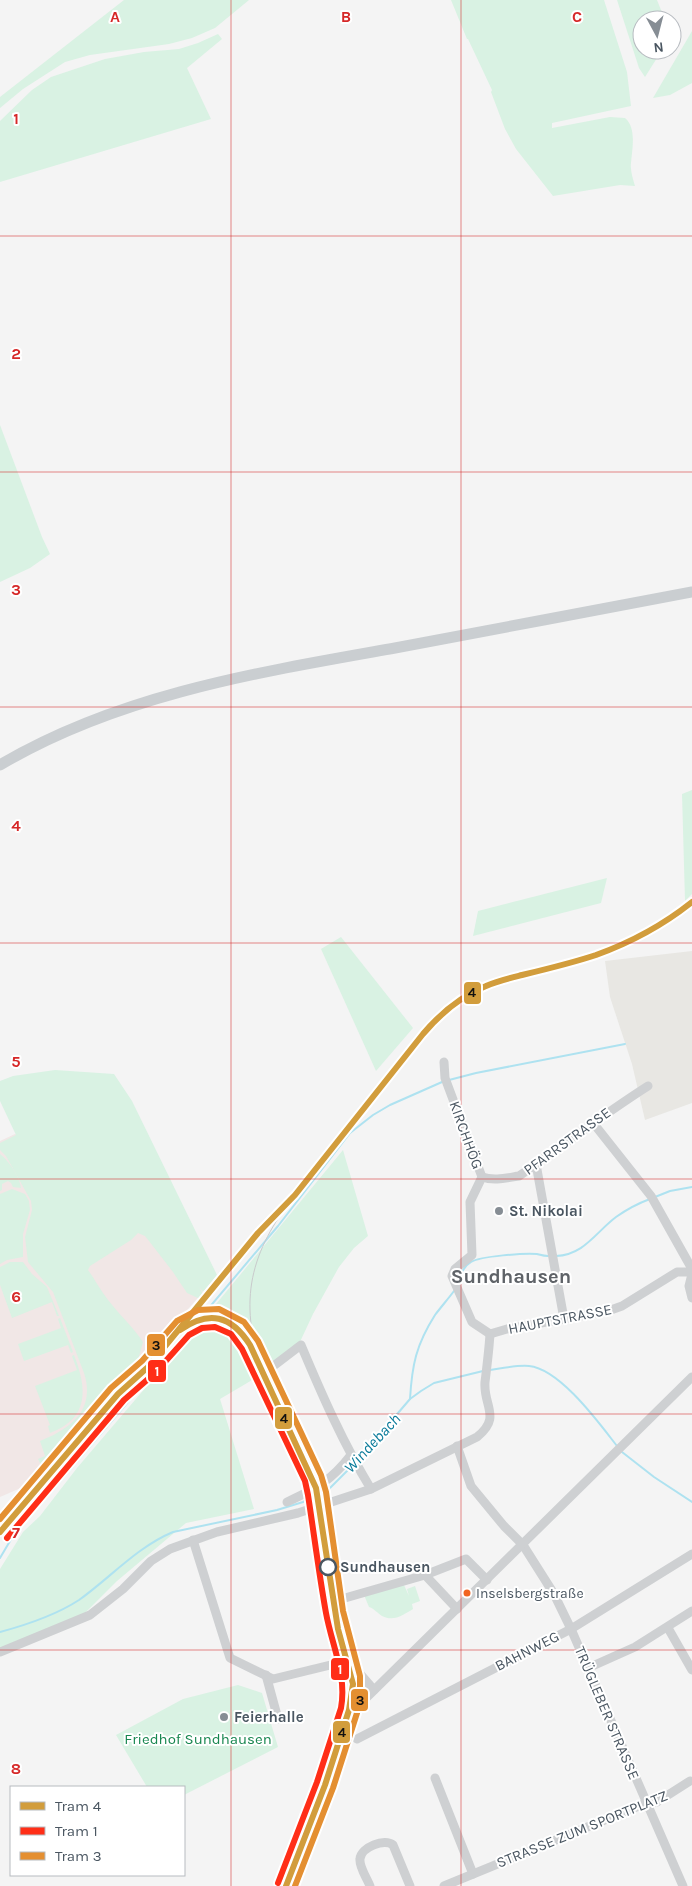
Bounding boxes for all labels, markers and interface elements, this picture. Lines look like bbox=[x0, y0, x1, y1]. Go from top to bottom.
text: A bbox=[110, 7, 120, 26]
text: B bbox=[341, 7, 351, 26]
text: C bbox=[572, 7, 582, 26]
north arrow bbox=[632, 10, 682, 60]
text: N bbox=[653, 38, 665, 56]
text: 1 bbox=[13, 109, 19, 128]
text: 2 bbox=[11, 344, 21, 363]
text: 3 bbox=[11, 580, 21, 599]
text: 4 bbox=[11, 816, 21, 835]
line badge: 4 bbox=[463, 981, 482, 1005]
text: 4 bbox=[468, 984, 477, 1001]
text: 5 bbox=[11, 1052, 21, 1071]
street label: KIRCHHÖG bbox=[445, 1099, 487, 1171]
street label: PFARRSTRASSE bbox=[520, 1103, 614, 1179]
place label: St. Nikolai bbox=[509, 1202, 583, 1220]
marker: St. Nikolai bbox=[493, 1205, 505, 1217]
district label: Sundhausen bbox=[451, 1265, 571, 1288]
text: 6 bbox=[11, 1287, 21, 1306]
street label: HAUPTSTRASSE bbox=[507, 1300, 613, 1338]
line badge: 3 bbox=[146, 1333, 166, 1357]
text: 3 bbox=[152, 1337, 160, 1354]
line badge: 1 bbox=[147, 1359, 167, 1383]
text: 1 bbox=[155, 1363, 160, 1380]
line badge: 4 bbox=[274, 1406, 293, 1430]
water label: Windebach bbox=[340, 1409, 404, 1477]
text: 4 bbox=[280, 1410, 289, 1427]
text: 7 bbox=[12, 1523, 20, 1542]
marker: Sundhausen bbox=[319, 1558, 337, 1576]
place label: Sundhausen bbox=[340, 1558, 430, 1576]
place label: Inselsbergstraße bbox=[476, 1585, 584, 1602]
marker: Inselsbergstraße bbox=[462, 1588, 472, 1598]
street label: BAHNWEG bbox=[492, 1627, 562, 1675]
street label: TRÜGLEBER STRASSE bbox=[571, 1644, 643, 1782]
line badge: 1 bbox=[330, 1657, 350, 1681]
text: 1 bbox=[338, 1661, 343, 1678]
line badge: 3 bbox=[350, 1688, 369, 1712]
text: 3 bbox=[356, 1692, 364, 1709]
place label: Feierhalle bbox=[234, 1708, 304, 1726]
marker: Feierhalle bbox=[218, 1711, 230, 1723]
line badge: 4 bbox=[332, 1720, 351, 1744]
text: 4 bbox=[338, 1724, 347, 1741]
park label: Friedhof Sundhausen bbox=[124, 1730, 272, 1748]
text: 8 bbox=[11, 1759, 21, 1778]
legend bbox=[10, 1786, 185, 1876]
street label: STRASSE ZUM SPORTPLATZ bbox=[494, 1786, 670, 1872]
text: Tram 4 bbox=[55, 1797, 102, 1815]
text: Tram 1 bbox=[55, 1822, 98, 1840]
text: Tram 3 bbox=[55, 1847, 102, 1865]

